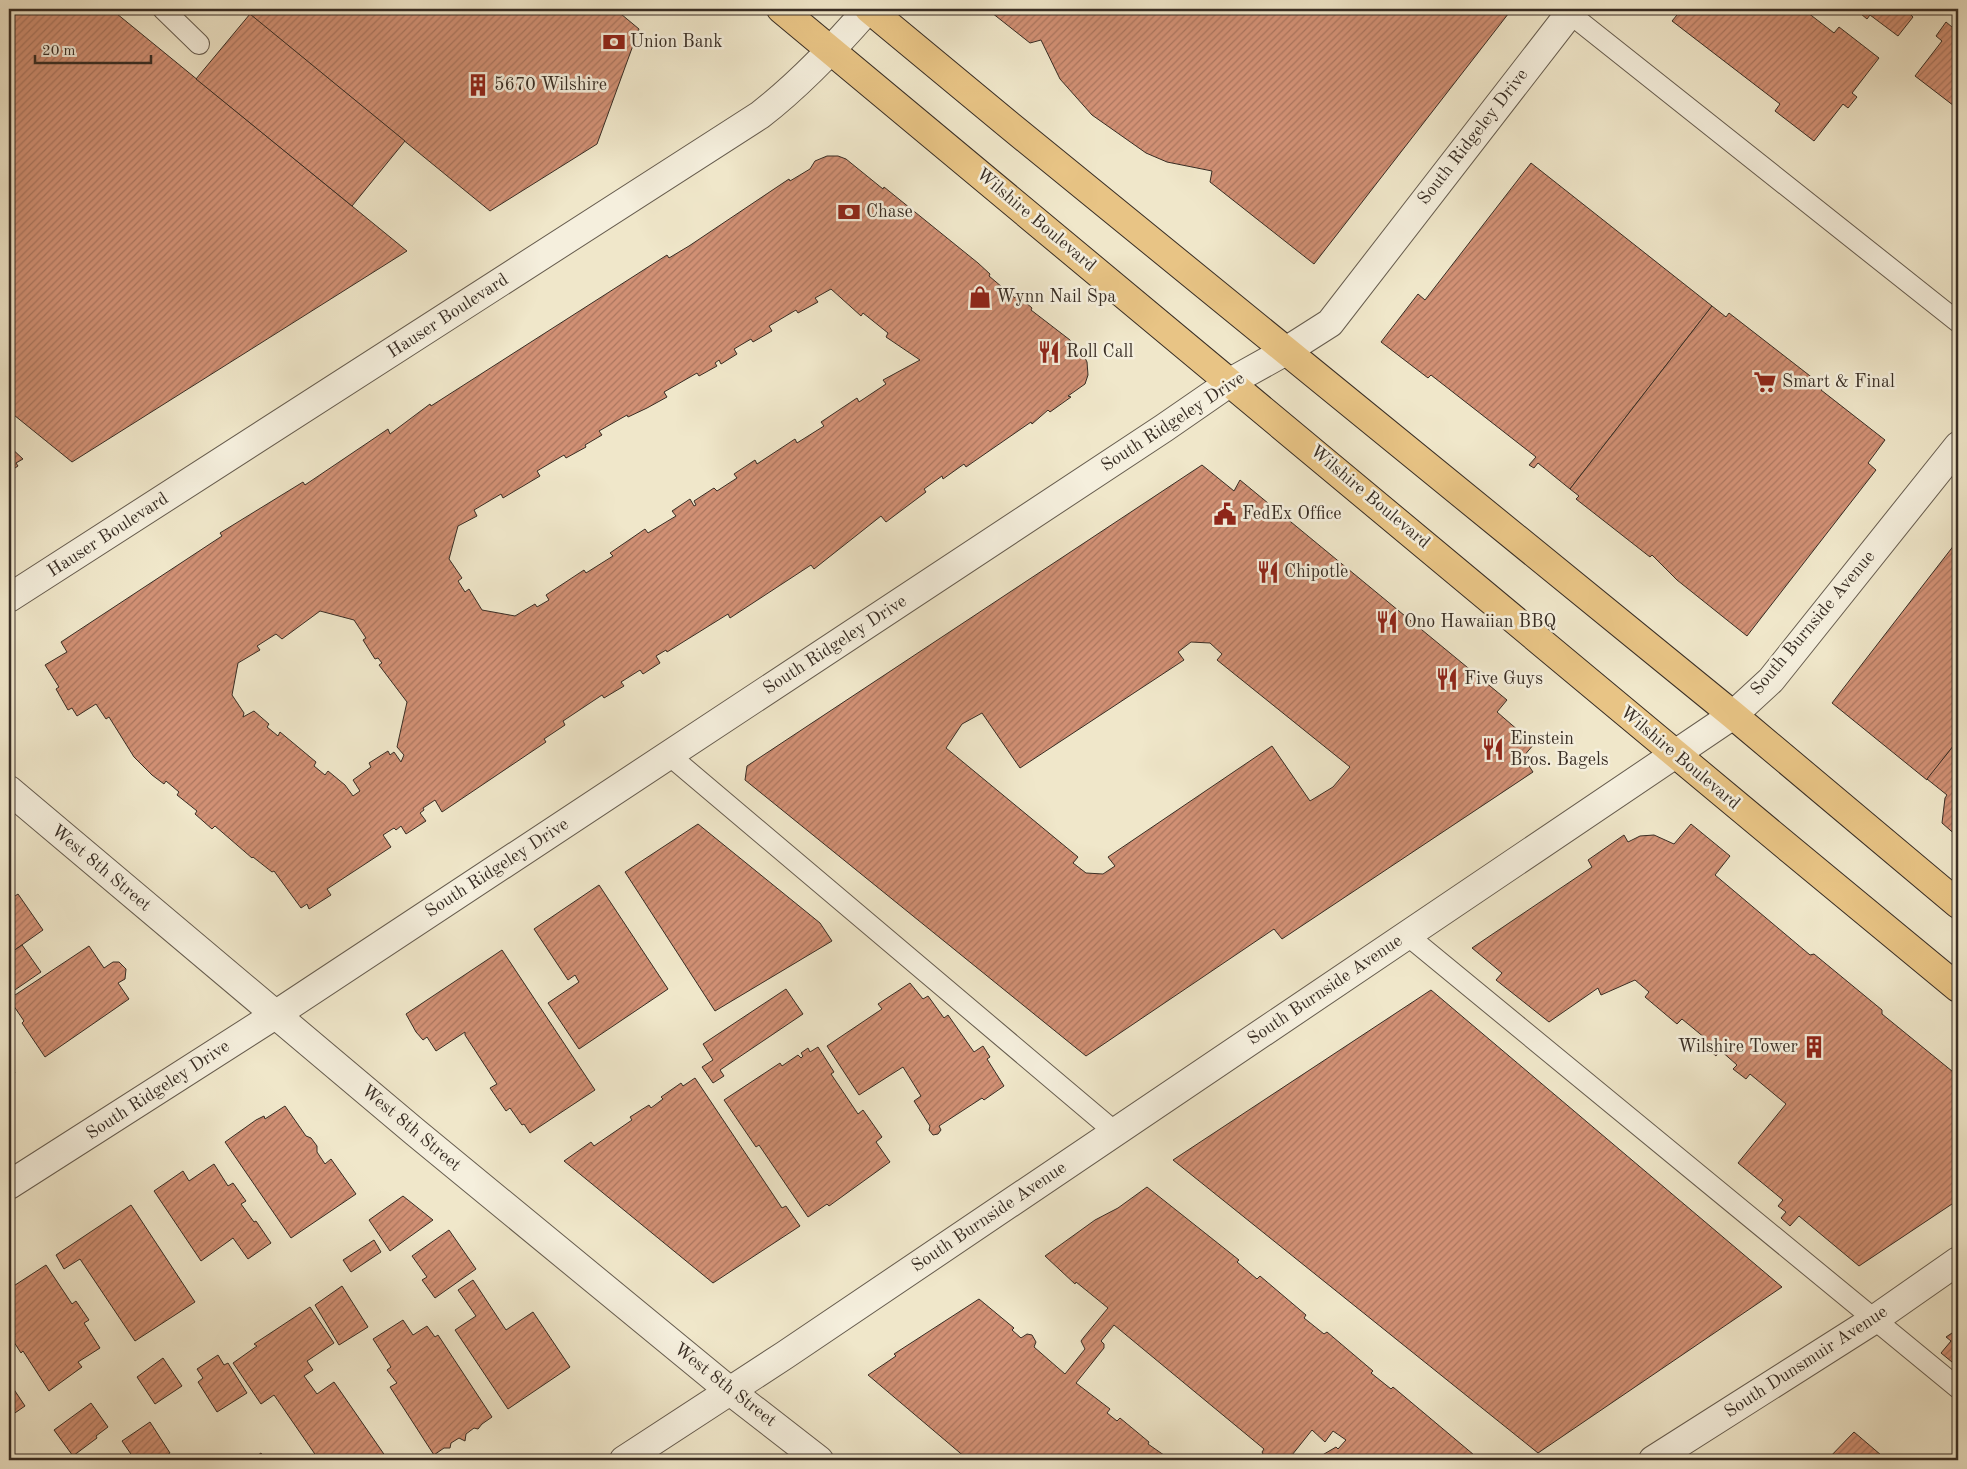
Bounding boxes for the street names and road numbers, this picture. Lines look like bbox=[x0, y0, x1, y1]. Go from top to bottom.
street label: South Ridgeley Drive bbox=[1415, 66, 1531, 208]
street label: Wilshire Boulevard bbox=[973, 165, 1099, 275]
street label: Hauser Boulevard bbox=[384, 270, 512, 362]
street label: South Ridgeley Drive bbox=[1098, 369, 1248, 475]
street label: Wilshire Boulevard bbox=[1307, 442, 1433, 552]
street label: Hauser Boulevard bbox=[44, 489, 172, 581]
street label: South Burnside Avenue bbox=[1747, 547, 1879, 699]
street label: South Ridgeley Drive bbox=[760, 592, 910, 698]
street label: Wilshire Boulevard bbox=[1617, 703, 1743, 813]
street label: South Ridgeley Drive bbox=[422, 815, 572, 921]
street label: West 8th Street bbox=[48, 821, 154, 915]
street label: South Burnside Avenue bbox=[1244, 932, 1406, 1048]
street label: South Ridgeley Drive bbox=[83, 1037, 233, 1143]
street label: West 8th Street bbox=[358, 1081, 464, 1175]
street label: South Burnside Avenue bbox=[908, 1159, 1070, 1275]
street label: South Dunsmuir Avenue bbox=[1721, 1303, 1891, 1421]
street label: West 8th Street bbox=[671, 1340, 779, 1430]

